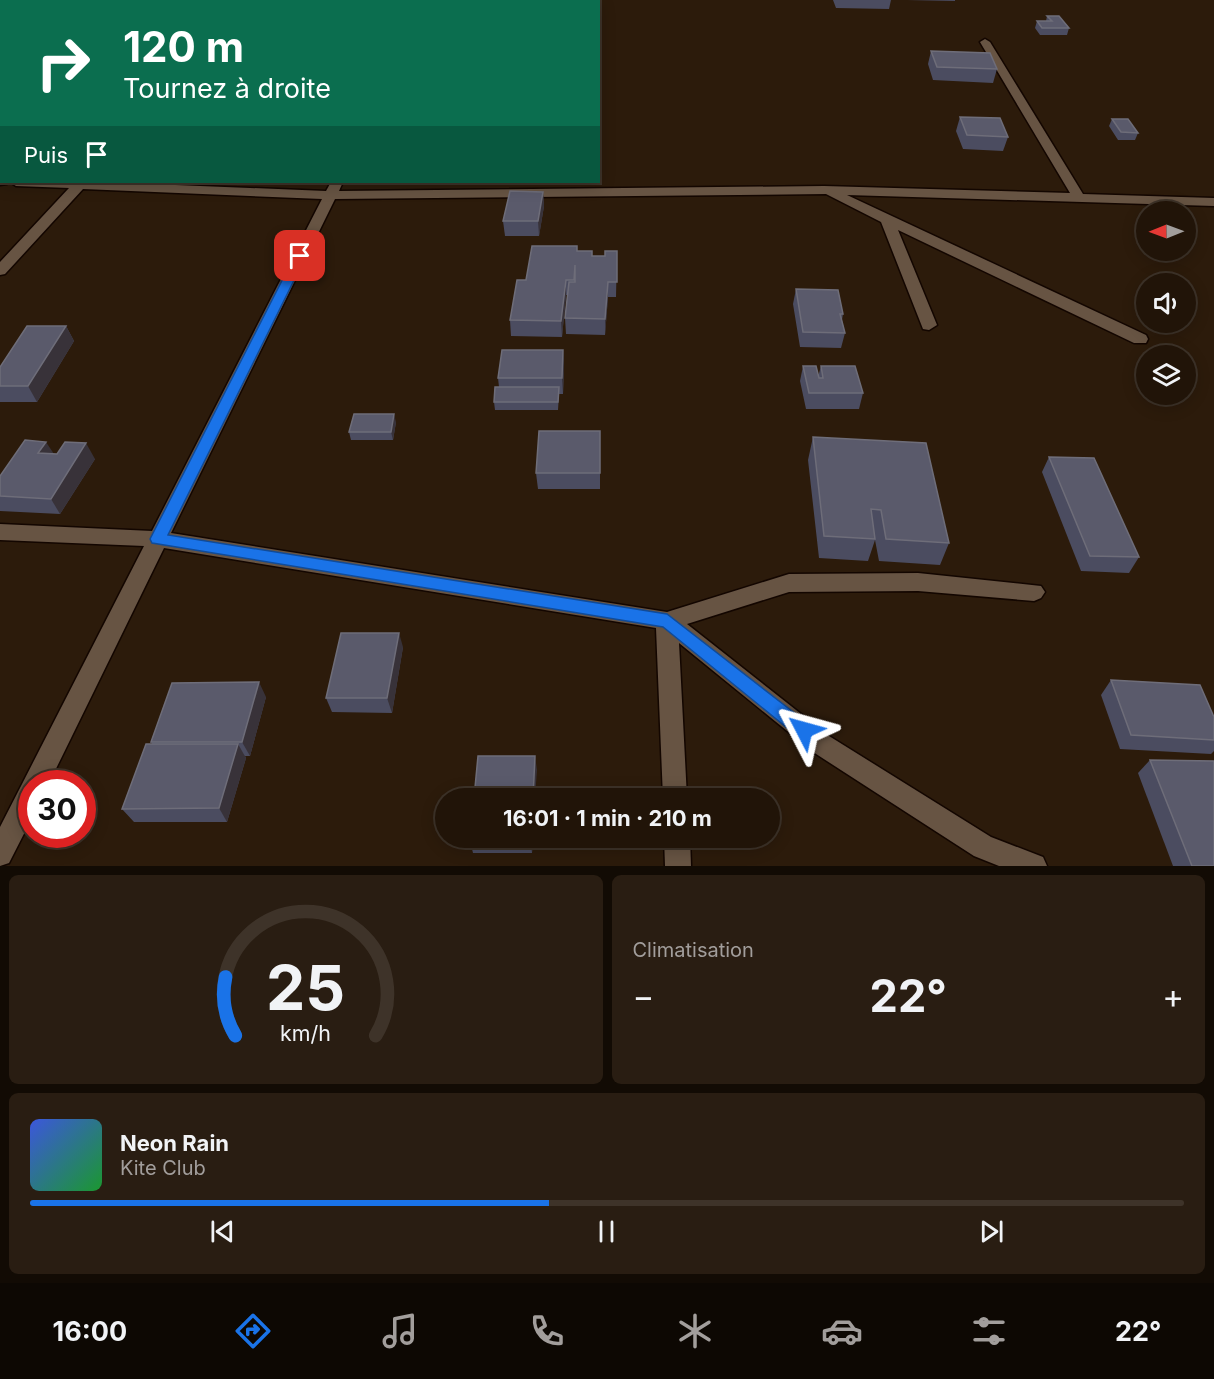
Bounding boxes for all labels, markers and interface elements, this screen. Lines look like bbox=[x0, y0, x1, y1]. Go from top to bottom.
text: 120 m bbox=[123, 21, 244, 72]
icon: right bbox=[24, 24, 102, 102]
text: Tournez à droite bbox=[123, 72, 331, 105]
icon: arrive bbox=[80, 138, 113, 171]
text: Puis bbox=[24, 142, 68, 168]
north arrow bbox=[1136, 201, 1196, 261]
map controls bbox=[1136, 201, 1196, 405]
pin bbox=[274, 230, 325, 281]
icon: arrive bbox=[283, 239, 316, 272]
button: sound bbox=[1136, 273, 1196, 333]
button: layers bbox=[1136, 345, 1196, 405]
position arrow bbox=[772, 698, 836, 762]
speed limit sign: 30 bbox=[18, 770, 96, 848]
text: 16:01 · 1 min · 210 m bbox=[503, 805, 712, 831]
text: Climatisation bbox=[633, 938, 754, 962]
text: 25 bbox=[266, 950, 345, 1025]
text: 22° bbox=[870, 968, 947, 1023]
text: − bbox=[633, 976, 654, 1016]
text: + bbox=[1162, 976, 1184, 1016]
text: km/h bbox=[280, 1021, 331, 1047]
text: Neon Rain bbox=[120, 1130, 229, 1156]
text: Kite Club bbox=[120, 1156, 206, 1180]
icon: previous bbox=[206, 1215, 239, 1248]
icon: pause bbox=[590, 1215, 623, 1248]
icon: next bbox=[975, 1215, 1008, 1248]
icon: directions bbox=[232, 1310, 274, 1352]
icon: music bbox=[379, 1310, 421, 1352]
icon: phone bbox=[526, 1310, 568, 1352]
icon: climate bbox=[674, 1310, 716, 1352]
icon: car bbox=[821, 1310, 863, 1352]
icon: filters bbox=[968, 1310, 1010, 1352]
text: 16:00 bbox=[53, 1315, 127, 1348]
text: 22° bbox=[1115, 1315, 1161, 1348]

